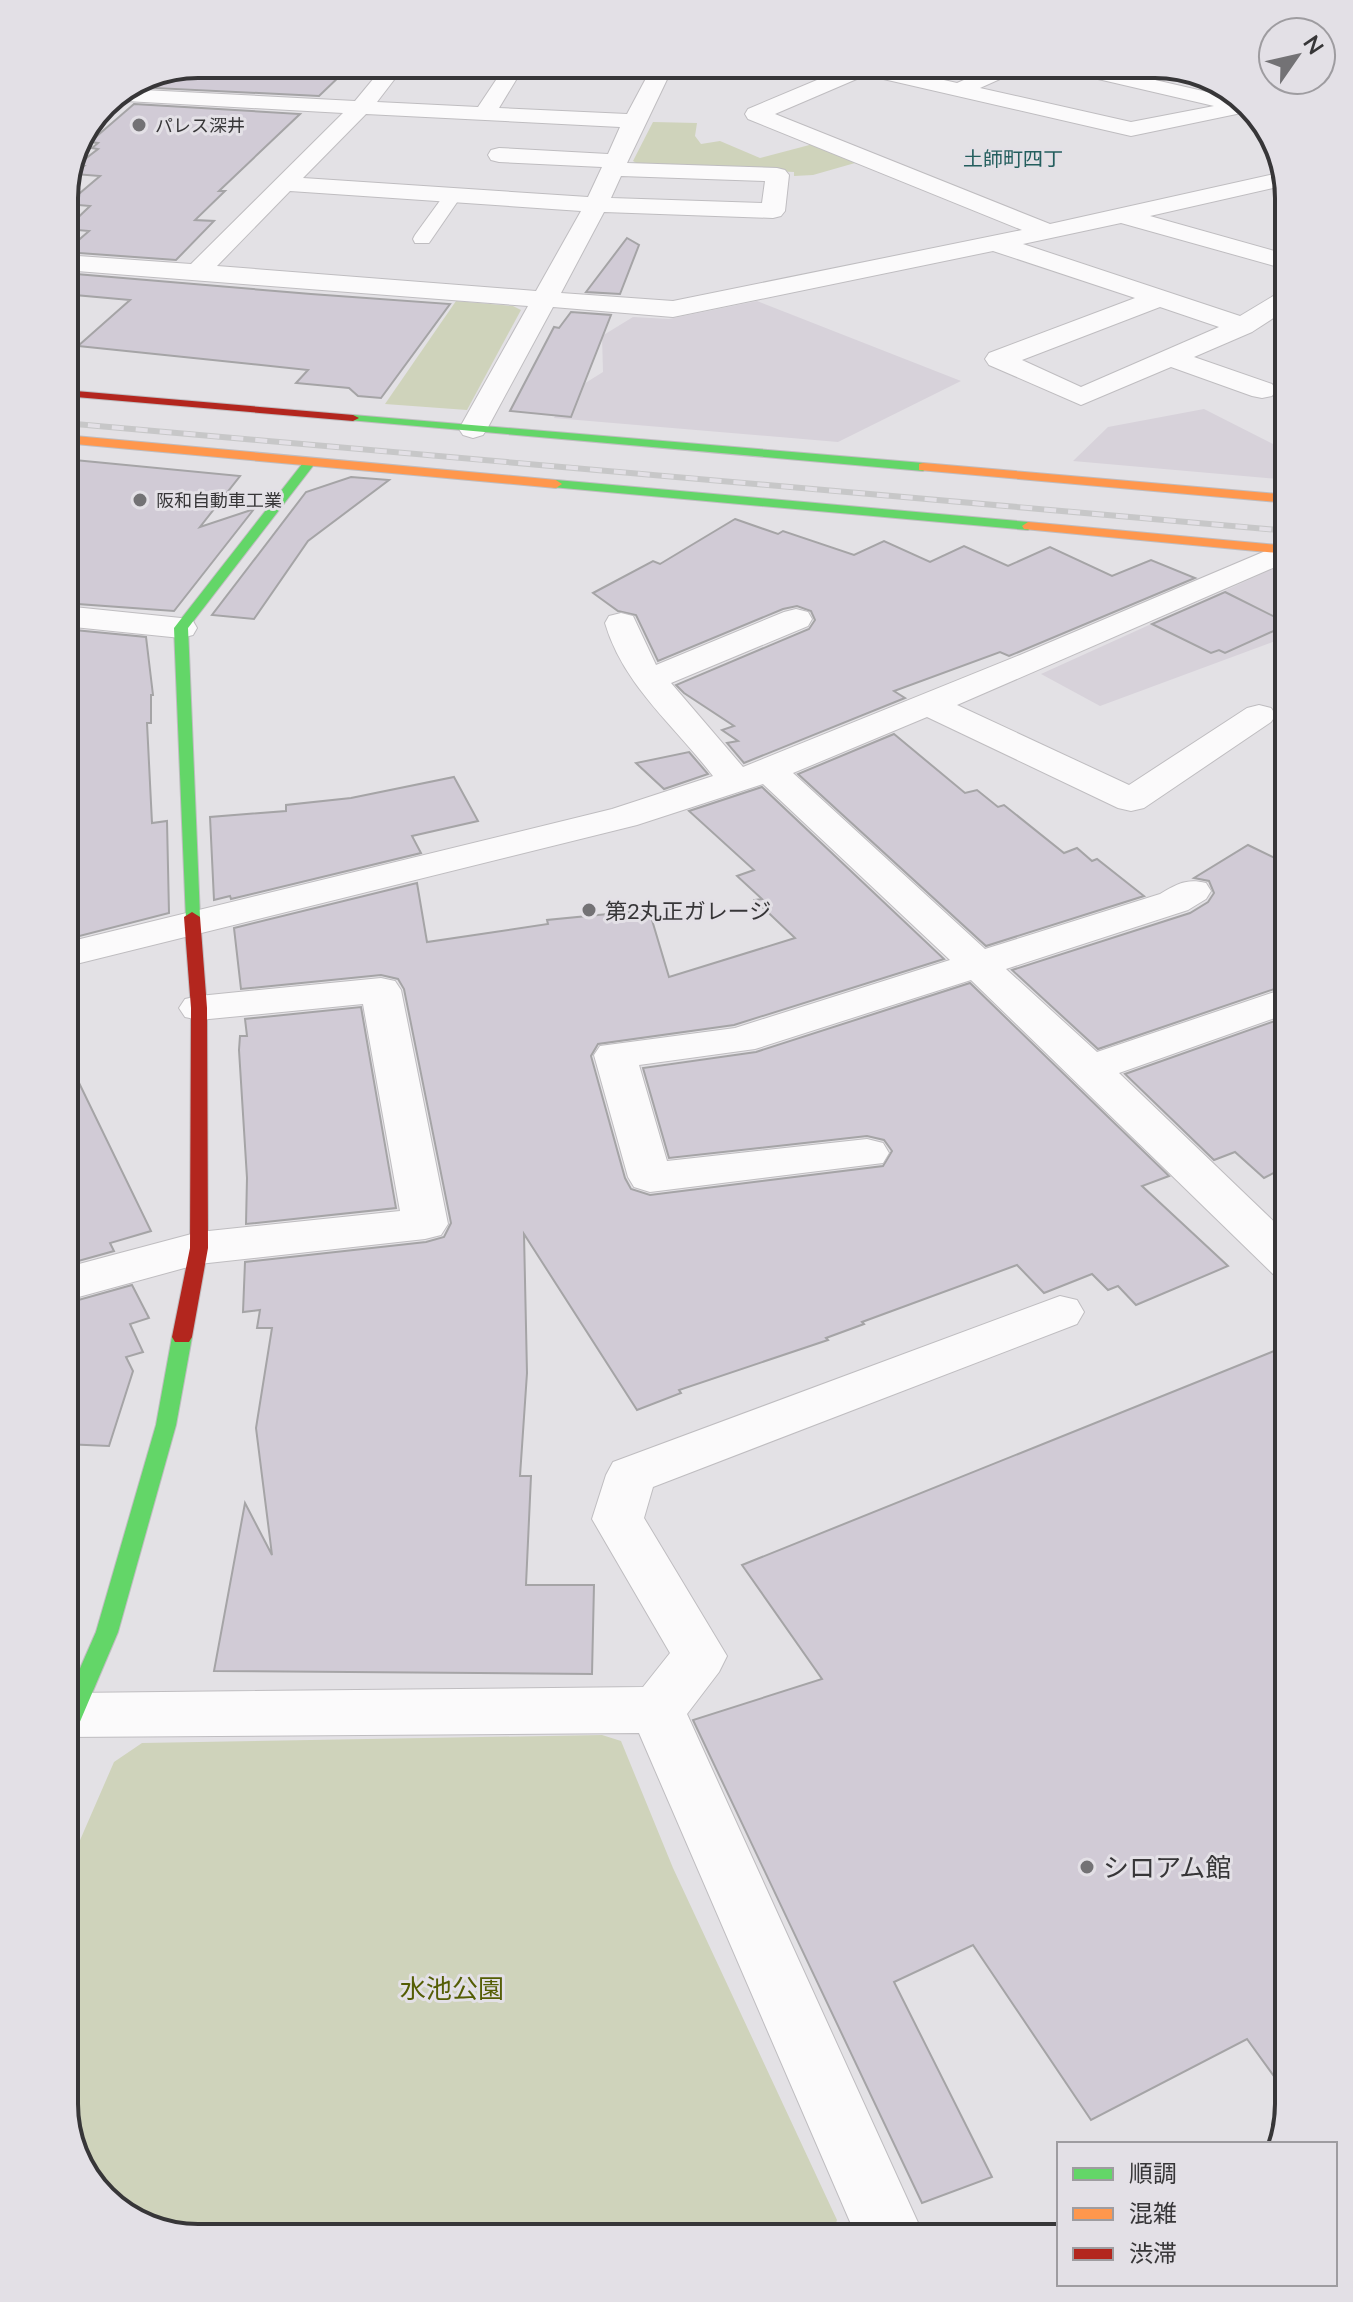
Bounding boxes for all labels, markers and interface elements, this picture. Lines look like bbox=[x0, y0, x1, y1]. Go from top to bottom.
north arrow bbox=[1257, 16, 1337, 96]
text: N bbox=[1298, 30, 1330, 59]
place label: パレス深井 bbox=[155, 114, 245, 136]
marker: パレス深井 bbox=[130, 116, 148, 134]
district label: 土師町四丁 bbox=[963, 146, 1063, 170]
place label: 阪和自動車工業 bbox=[156, 489, 282, 511]
marker: 阪和自動車工業 bbox=[131, 491, 149, 509]
place label: 第2丸正ガレージ bbox=[605, 897, 771, 924]
marker: 第2丸正ガレージ bbox=[580, 901, 598, 919]
place label: シロアム館 bbox=[1103, 1851, 1231, 1883]
marker: シロアム館 bbox=[1078, 1858, 1096, 1876]
park label: 水池公園 bbox=[400, 1972, 504, 2004]
legend bbox=[1057, 2142, 1337, 2286]
text: 順調 bbox=[1129, 2158, 1177, 2187]
text: 混雑 bbox=[1129, 2198, 1177, 2227]
text: 渋滞 bbox=[1129, 2238, 1177, 2267]

